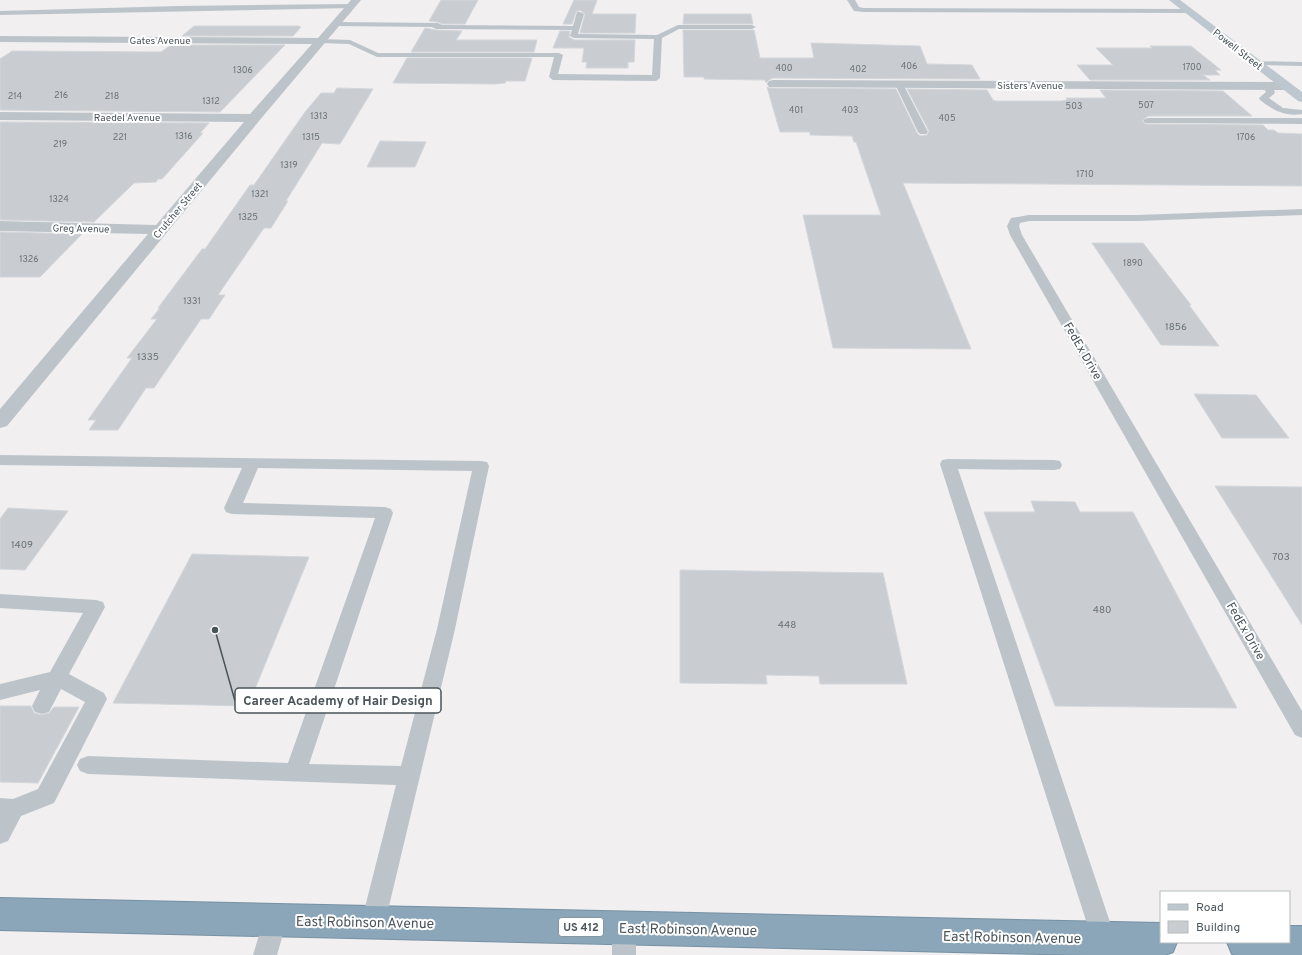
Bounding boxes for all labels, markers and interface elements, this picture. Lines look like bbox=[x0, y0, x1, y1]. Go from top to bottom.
street label: Powell Street bbox=[1210, 27, 1265, 74]
street label: Gates Avenue bbox=[129, 35, 191, 48]
house number: 406 bbox=[901, 61, 917, 72]
house number: 1700 bbox=[1182, 62, 1202, 73]
house number: 400 bbox=[775, 63, 793, 74]
house number: 402 bbox=[850, 64, 866, 75]
house number: 1306 bbox=[233, 65, 253, 76]
street label: Sisters Avenue bbox=[997, 80, 1063, 93]
house number: 216 bbox=[54, 90, 68, 101]
house number: 214 bbox=[8, 91, 23, 102]
house number: 218 bbox=[105, 91, 119, 102]
house number: 1312 bbox=[202, 96, 220, 107]
house number: 507 bbox=[1138, 100, 1154, 111]
house number: 503 bbox=[1066, 101, 1082, 112]
house number: 401 bbox=[789, 105, 803, 116]
house number: 403 bbox=[842, 105, 858, 116]
house number: 1313 bbox=[310, 111, 328, 122]
street label: Raedel Avenue bbox=[94, 112, 160, 125]
house number: 405 bbox=[939, 113, 955, 124]
house number: 1316 bbox=[175, 131, 193, 142]
house number: 221 bbox=[113, 132, 127, 143]
house number: 1315 bbox=[302, 132, 320, 143]
house number: 1706 bbox=[1237, 132, 1255, 143]
house number: 219 bbox=[53, 139, 67, 150]
house number: 1319 bbox=[280, 160, 298, 171]
house number: 1710 bbox=[1076, 169, 1094, 180]
street label: Crutcher Street bbox=[151, 180, 206, 242]
house number: 1321 bbox=[251, 189, 269, 200]
house number: 1324 bbox=[49, 194, 69, 205]
house number: 1325 bbox=[238, 212, 258, 223]
street label: Greg Avenue bbox=[52, 223, 110, 236]
house number: 1326 bbox=[19, 254, 39, 265]
house number: 1890 bbox=[1123, 258, 1143, 269]
house number: 1331 bbox=[183, 296, 201, 307]
street label: FedEx Drive bbox=[1059, 320, 1105, 383]
house number: 1856 bbox=[1165, 321, 1187, 334]
house number: 1335 bbox=[137, 351, 159, 364]
house number: 1409 bbox=[11, 539, 33, 552]
house number: 703 bbox=[1272, 551, 1290, 564]
street label: FedEx Drive bbox=[1222, 600, 1268, 663]
house number: 480 bbox=[1093, 604, 1111, 617]
house number: 448 bbox=[778, 619, 796, 632]
callout: Career Academy of Hair Design bbox=[235, 688, 441, 713]
text: Career Academy of Hair Design bbox=[243, 694, 433, 710]
legend bbox=[1160, 891, 1290, 943]
text: Road bbox=[1196, 900, 1224, 916]
street label: East Robinson Avenue bbox=[296, 914, 434, 933]
road number: US 412 bbox=[559, 918, 603, 936]
text: Building bbox=[1196, 920, 1240, 936]
street label: East Robinson Avenue bbox=[619, 921, 757, 940]
street label: East Robinson Avenue bbox=[943, 929, 1081, 948]

